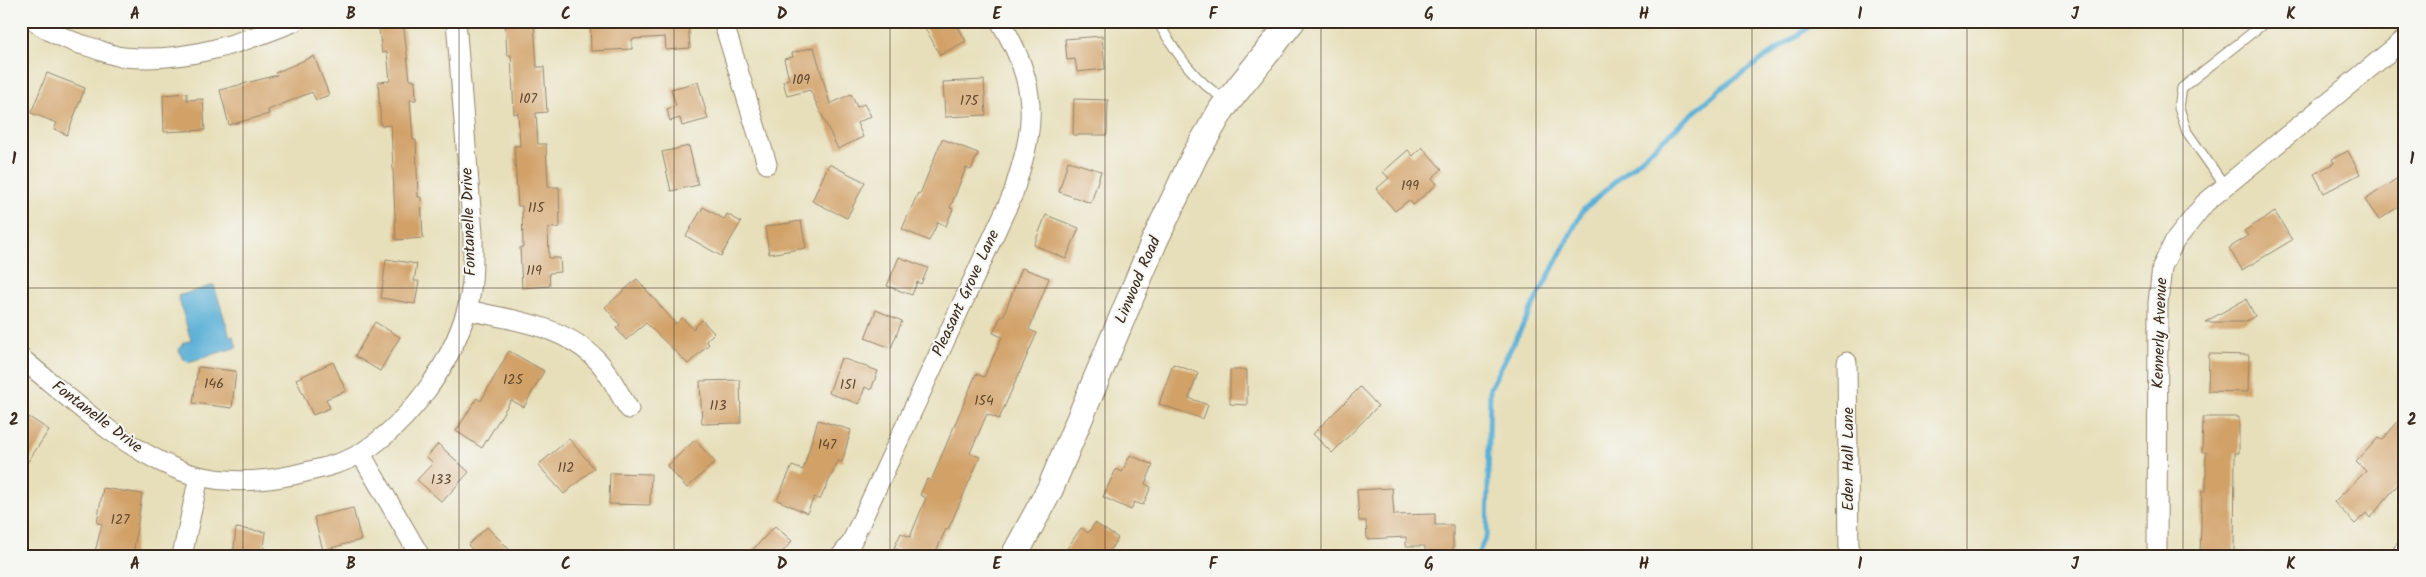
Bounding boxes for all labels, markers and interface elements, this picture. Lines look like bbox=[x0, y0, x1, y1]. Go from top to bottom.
text: A bbox=[130, 2, 140, 27]
text: B bbox=[346, 2, 356, 27]
text: C bbox=[561, 2, 571, 27]
text: D bbox=[777, 2, 788, 27]
text: E bbox=[993, 2, 1003, 27]
text: F bbox=[1209, 2, 1219, 27]
text: G bbox=[1424, 2, 1434, 27]
text: H bbox=[1639, 2, 1649, 27]
text: I bbox=[1858, 2, 1863, 27]
text: J bbox=[2071, 2, 2080, 27]
text: K bbox=[2286, 2, 2296, 27]
house number: 109 bbox=[792, 69, 810, 91]
house number: 107 bbox=[519, 88, 537, 110]
house number: 175 bbox=[960, 90, 980, 112]
text: 1 bbox=[12, 147, 17, 172]
text: 1 bbox=[2410, 147, 2415, 172]
street label: Fontanelle Drive bbox=[455, 167, 483, 277]
house number: 199 bbox=[1401, 175, 1419, 197]
house number: 115 bbox=[528, 197, 546, 219]
street label: Pleasant Grove Lane bbox=[926, 225, 1006, 361]
street label: Linwood Road bbox=[1108, 231, 1168, 328]
house number: 119 bbox=[526, 260, 542, 282]
street label: Kennerly Avenue bbox=[2146, 277, 2174, 389]
house number: 125 bbox=[503, 369, 524, 391]
house number: 146 bbox=[204, 373, 224, 395]
street label: Fontanelle Drive bbox=[46, 374, 148, 460]
house number: 151 bbox=[840, 374, 856, 396]
house number: 154 bbox=[974, 390, 994, 412]
house number: 113 bbox=[710, 395, 726, 417]
street label: Eden Hall Lane bbox=[1836, 407, 1861, 511]
text: 2 bbox=[9, 408, 19, 433]
text: 2 bbox=[2407, 408, 2417, 433]
house number: 147 bbox=[818, 434, 837, 456]
house number: 112 bbox=[558, 457, 574, 479]
house number: 133 bbox=[431, 469, 451, 491]
house number: 127 bbox=[111, 509, 130, 531]
text: A bbox=[130, 552, 140, 577]
text: B bbox=[346, 552, 356, 577]
text: C bbox=[561, 552, 571, 577]
text: D bbox=[777, 552, 788, 577]
text: E bbox=[993, 552, 1003, 577]
text: F bbox=[1209, 552, 1219, 577]
text: G bbox=[1424, 552, 1434, 577]
text: H bbox=[1639, 552, 1649, 577]
text: I bbox=[1858, 552, 1863, 577]
text: J bbox=[2071, 552, 2080, 577]
text: K bbox=[2286, 552, 2296, 577]

